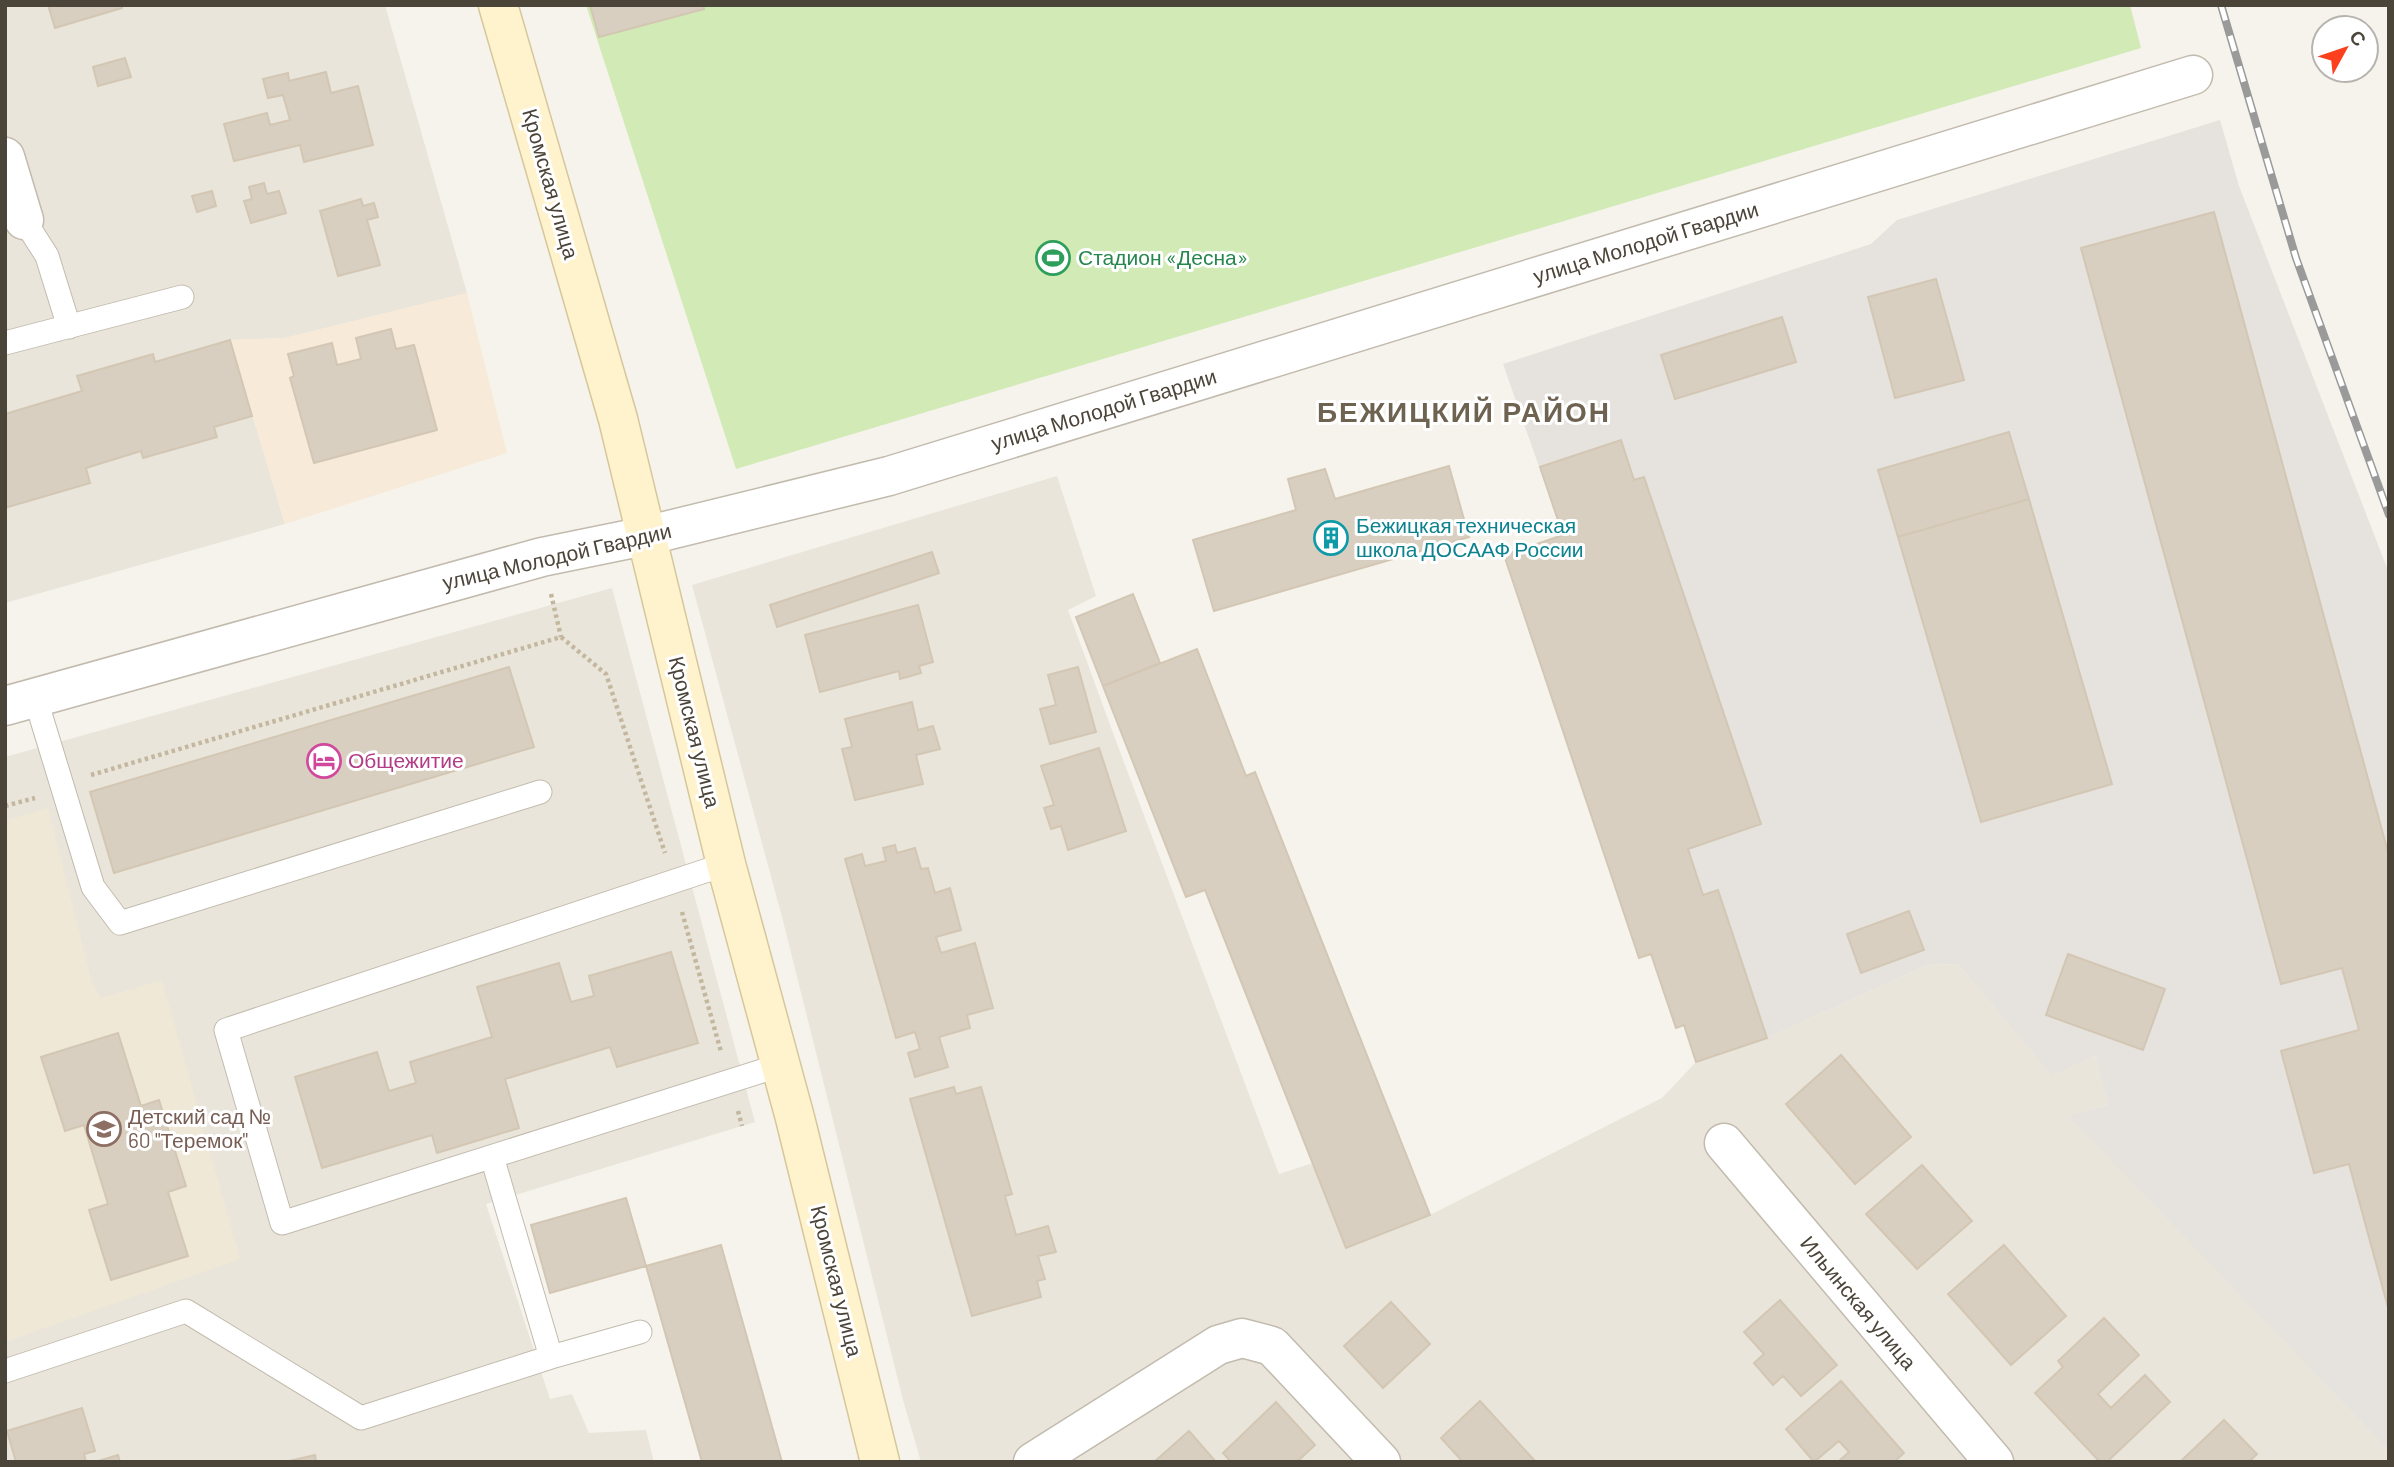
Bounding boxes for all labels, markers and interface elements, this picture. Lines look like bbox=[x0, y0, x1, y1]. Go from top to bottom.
north arrow bbox=[2310, 14, 2380, 84]
text: С bbox=[2345, 25, 2372, 51]
street label: Кромская улица bbox=[518, 106, 585, 262]
street label: улица Молодой Гвардии bbox=[1530, 195, 1761, 288]
sports icon: Стадион «Десна» bbox=[1034, 239, 1072, 277]
place label: Стадион «Десна» bbox=[1078, 244, 1248, 269]
street label: улица Молодой Гвардии bbox=[988, 362, 1219, 455]
district label: БЕЖИЦКИЙ РАЙОН bbox=[1317, 394, 1611, 428]
place label: Бежицкая техническая школа ДОСААФ России bbox=[1356, 512, 1584, 561]
street label: улица Молодой Гвардии bbox=[440, 517, 674, 594]
building icon: Бежицкая техническая школа ДОСААФ России bbox=[1312, 519, 1350, 557]
street label: Кромская улица bbox=[665, 653, 726, 810]
hotel icon: Общежитие bbox=[305, 742, 343, 780]
place label: Общежитие bbox=[348, 747, 464, 772]
place label: Детский сад № 60 "Теремок" bbox=[128, 1103, 271, 1152]
school or university icon: Детский сад № 60 "Теремок" bbox=[85, 1110, 123, 1148]
street label: Кромская улица bbox=[807, 1202, 868, 1359]
street label: Ильинская улица bbox=[1796, 1230, 1923, 1374]

